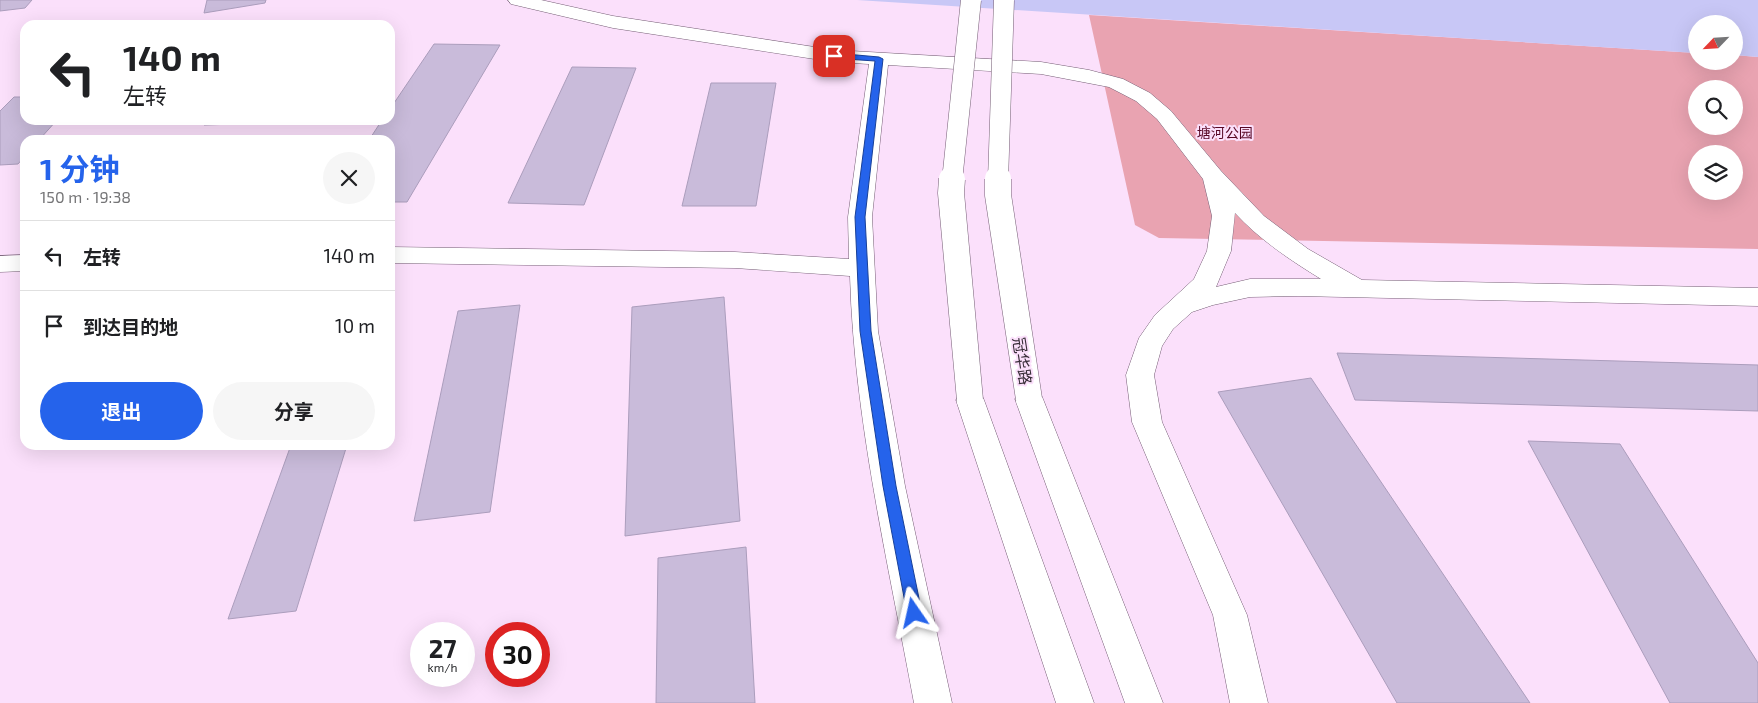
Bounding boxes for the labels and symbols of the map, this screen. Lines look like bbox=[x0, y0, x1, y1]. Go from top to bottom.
north arrow bbox=[1688, 15, 1742, 70]
pin bbox=[813, 35, 855, 77]
park label: 塘河公园 bbox=[1197, 124, 1253, 141]
street label: 冠华路 bbox=[1010, 336, 1036, 386]
position arrow bbox=[887, 586, 939, 638]
speed limit sign: 30 bbox=[485, 622, 550, 687]

